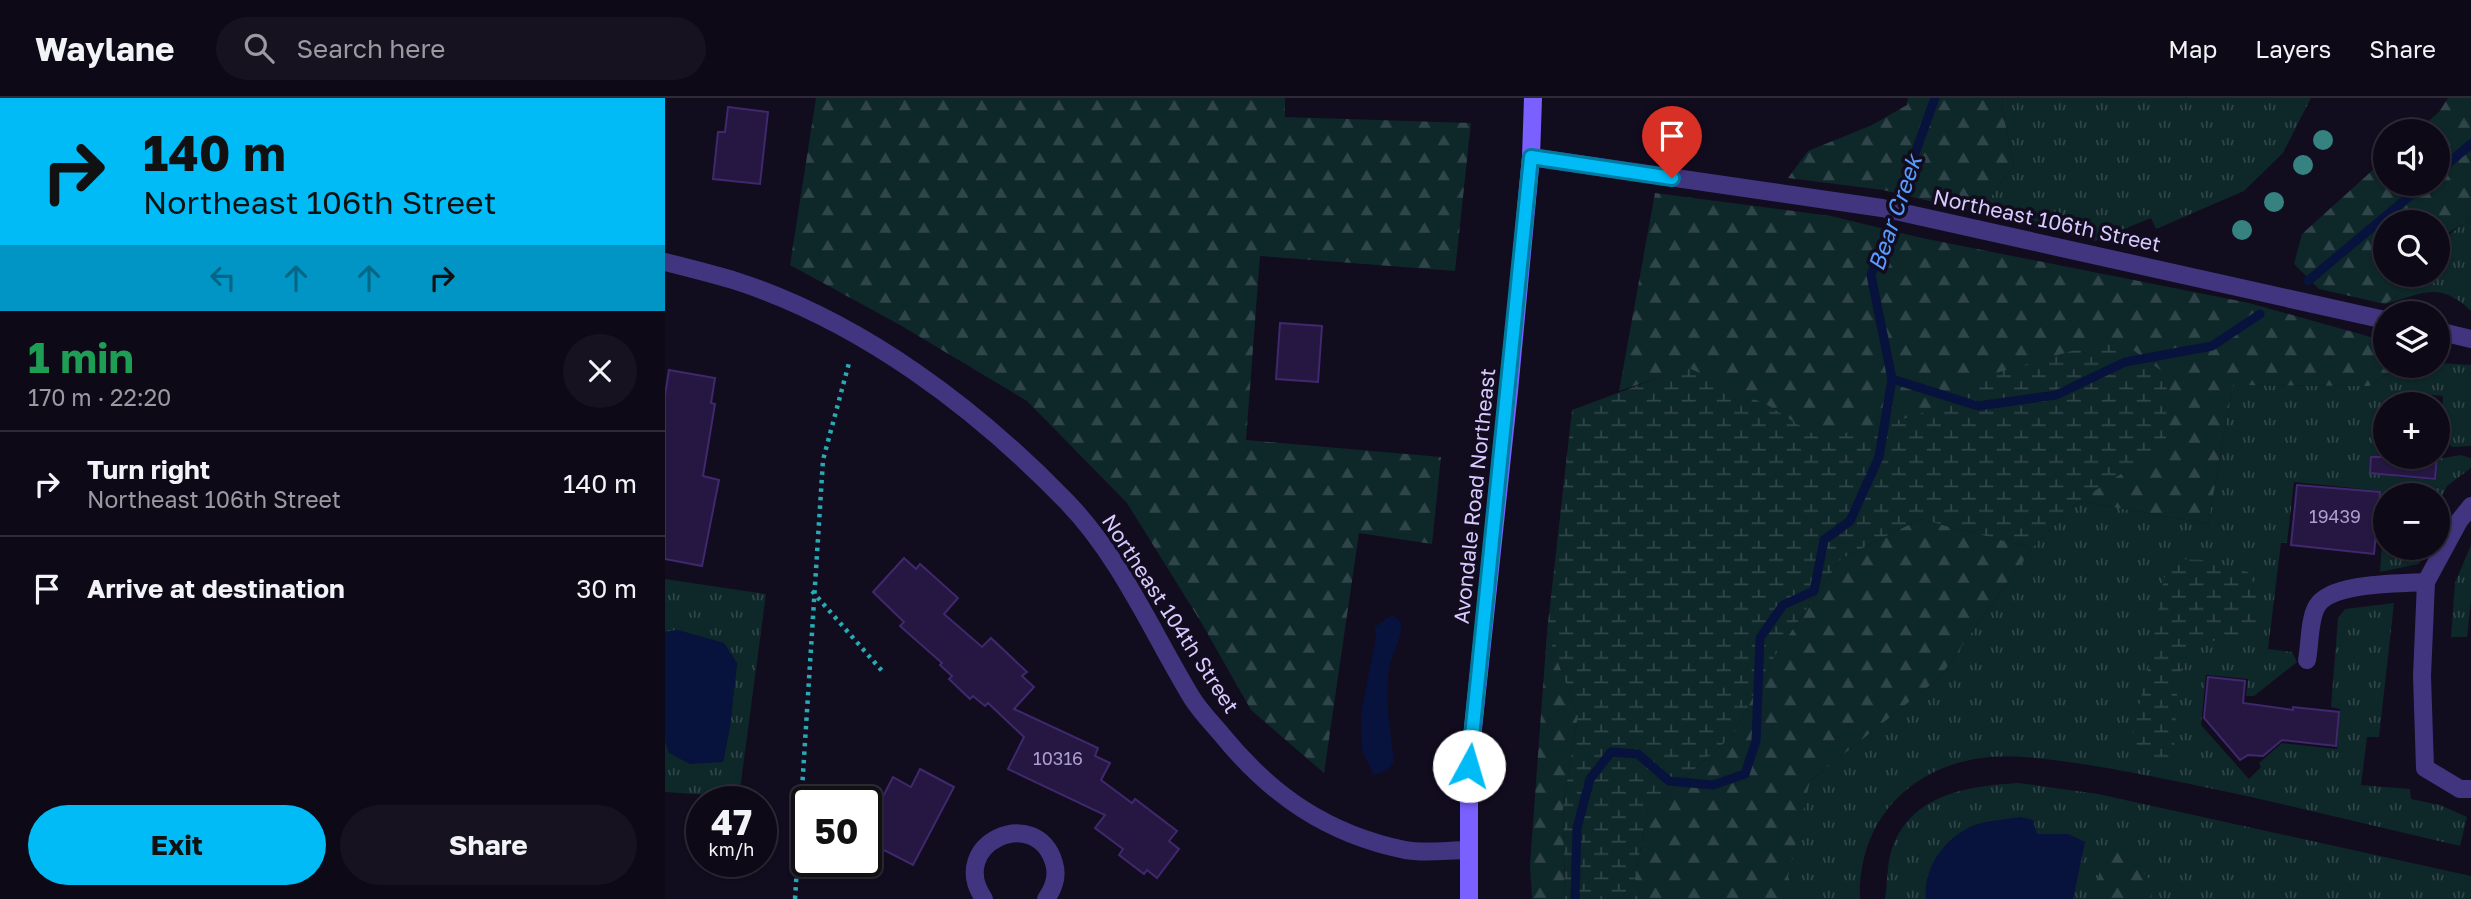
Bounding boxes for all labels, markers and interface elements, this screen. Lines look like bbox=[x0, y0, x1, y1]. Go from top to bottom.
search box bbox=[216, 17, 706, 80]
text: Waylane bbox=[35, 29, 174, 68]
icon: search bbox=[240, 29, 278, 67]
text: Search here bbox=[296, 33, 445, 64]
text: Map bbox=[2168, 34, 2217, 63]
text: Layers bbox=[2255, 34, 2331, 63]
text: Share bbox=[2369, 34, 2436, 63]
pin bbox=[1642, 106, 1702, 178]
icon: arrive bbox=[1653, 117, 1691, 155]
map controls bbox=[2373, 119, 2450, 560]
button: sound bbox=[2373, 119, 2450, 196]
text: 140 m bbox=[143, 123, 286, 182]
icon: right bbox=[28, 126, 119, 217]
water label: Bear Creek bbox=[1861, 149, 1928, 274]
text: Northeast 106th Street bbox=[143, 183, 496, 221]
street label: Northeast 106th Street bbox=[1931, 183, 2163, 257]
button: search bbox=[2373, 210, 2450, 287]
icon: left bbox=[204, 259, 242, 297]
icon: ahead bbox=[277, 259, 315, 297]
icon: ahead bbox=[350, 259, 388, 297]
icon: right bbox=[423, 259, 461, 297]
button: layers bbox=[2373, 301, 2450, 378]
text: 1 min bbox=[28, 332, 134, 382]
button: close bbox=[563, 334, 637, 408]
street label: Avondale Road Northeast bbox=[1448, 367, 1500, 625]
text: 170 m · 22:20 bbox=[28, 383, 171, 411]
button: + bbox=[2373, 392, 2450, 469]
text: Turn right bbox=[87, 454, 210, 485]
icon: right bbox=[28, 465, 66, 503]
text: 140 m bbox=[563, 468, 637, 499]
button: − bbox=[2373, 483, 2450, 560]
text: Northeast 106th Street bbox=[87, 485, 341, 513]
house number: 19439 bbox=[2309, 505, 2361, 527]
street label: Northeast 104th Street bbox=[1097, 509, 1245, 718]
icon: arrive bbox=[28, 570, 66, 608]
text: Arrive at destination bbox=[87, 573, 345, 604]
text: 30 m bbox=[576, 573, 637, 604]
position arrow bbox=[1432, 729, 1506, 803]
house number: 10316 bbox=[1033, 747, 1083, 769]
speed limit sign: 50 bbox=[791, 786, 882, 877]
text: 47 bbox=[711, 801, 752, 843]
button: Exit bbox=[28, 805, 326, 885]
button: Share bbox=[340, 805, 637, 885]
text: km/h bbox=[709, 838, 754, 860]

